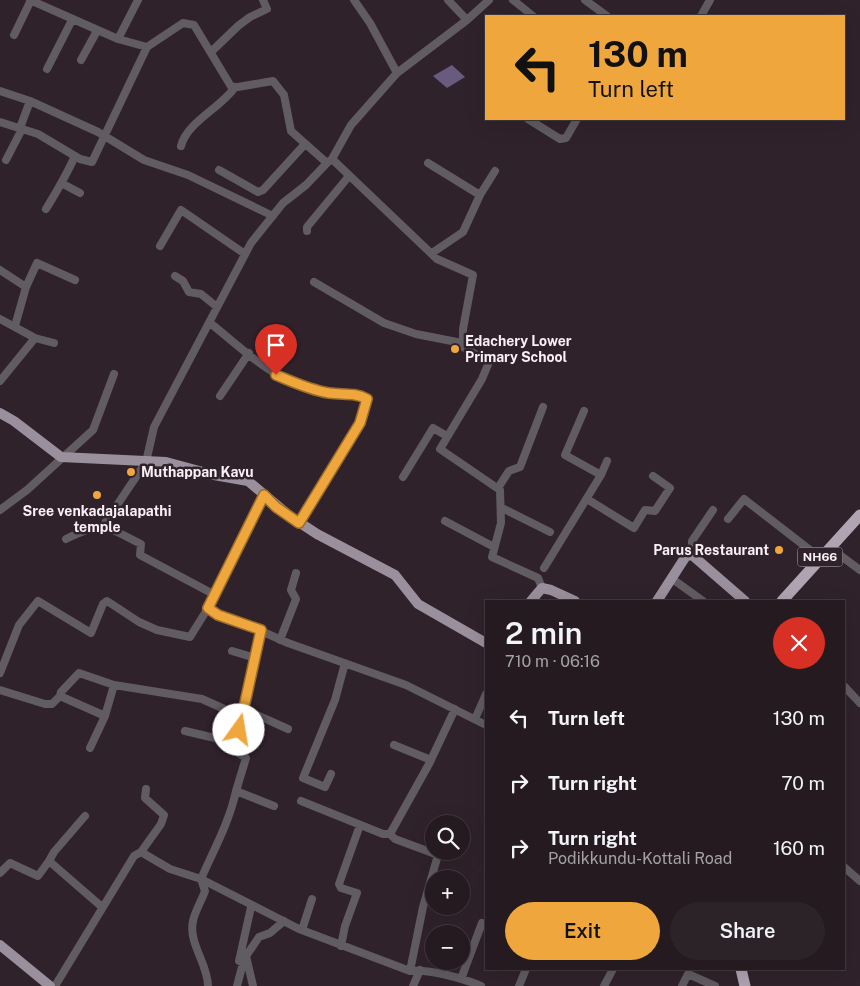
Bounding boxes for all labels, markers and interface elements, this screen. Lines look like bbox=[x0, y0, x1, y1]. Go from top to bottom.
text: 130 m bbox=[588, 34, 688, 75]
icon: left bbox=[505, 35, 570, 100]
text: Turn left bbox=[588, 76, 674, 102]
pin bbox=[255, 324, 297, 375]
icon: arrive bbox=[262, 331, 290, 359]
place label: Edachery Lower Primary School bbox=[465, 333, 572, 365]
marker: Edachery Lower Primary School bbox=[449, 343, 461, 355]
place label: Muthappan Kavu bbox=[141, 464, 254, 480]
marker: Muthappan Kavu bbox=[125, 466, 137, 478]
marker: Sree venkadajalapathi temple bbox=[91, 489, 103, 501]
place label: Sree venkadajalapathi temple bbox=[23, 503, 171, 535]
place label: Parus Restaurant bbox=[653, 542, 769, 558]
marker: Parus Restaurant bbox=[773, 544, 785, 556]
road number: NH66 bbox=[798, 548, 842, 566]
text: 2 min bbox=[505, 615, 582, 651]
button: close bbox=[773, 617, 825, 669]
text: 710 m · 06:16 bbox=[505, 652, 600, 671]
position arrow bbox=[212, 703, 264, 755]
icon: left bbox=[505, 704, 533, 732]
text: Turn left bbox=[548, 707, 625, 729]
text: 130 m bbox=[773, 707, 825, 729]
icon: right bbox=[505, 769, 533, 797]
text: Turn right bbox=[548, 772, 637, 794]
text: 70 m bbox=[781, 772, 825, 794]
map controls bbox=[425, 815, 470, 970]
button: search bbox=[425, 815, 470, 860]
text: Turn right bbox=[548, 827, 637, 849]
icon: right bbox=[505, 834, 533, 862]
text: 160 m bbox=[773, 837, 825, 859]
text: Podikkundu-Kottali Road bbox=[548, 849, 732, 868]
button: + bbox=[425, 870, 470, 915]
button: Exit bbox=[505, 902, 660, 960]
button: Share bbox=[670, 902, 825, 960]
button: − bbox=[425, 925, 470, 970]

